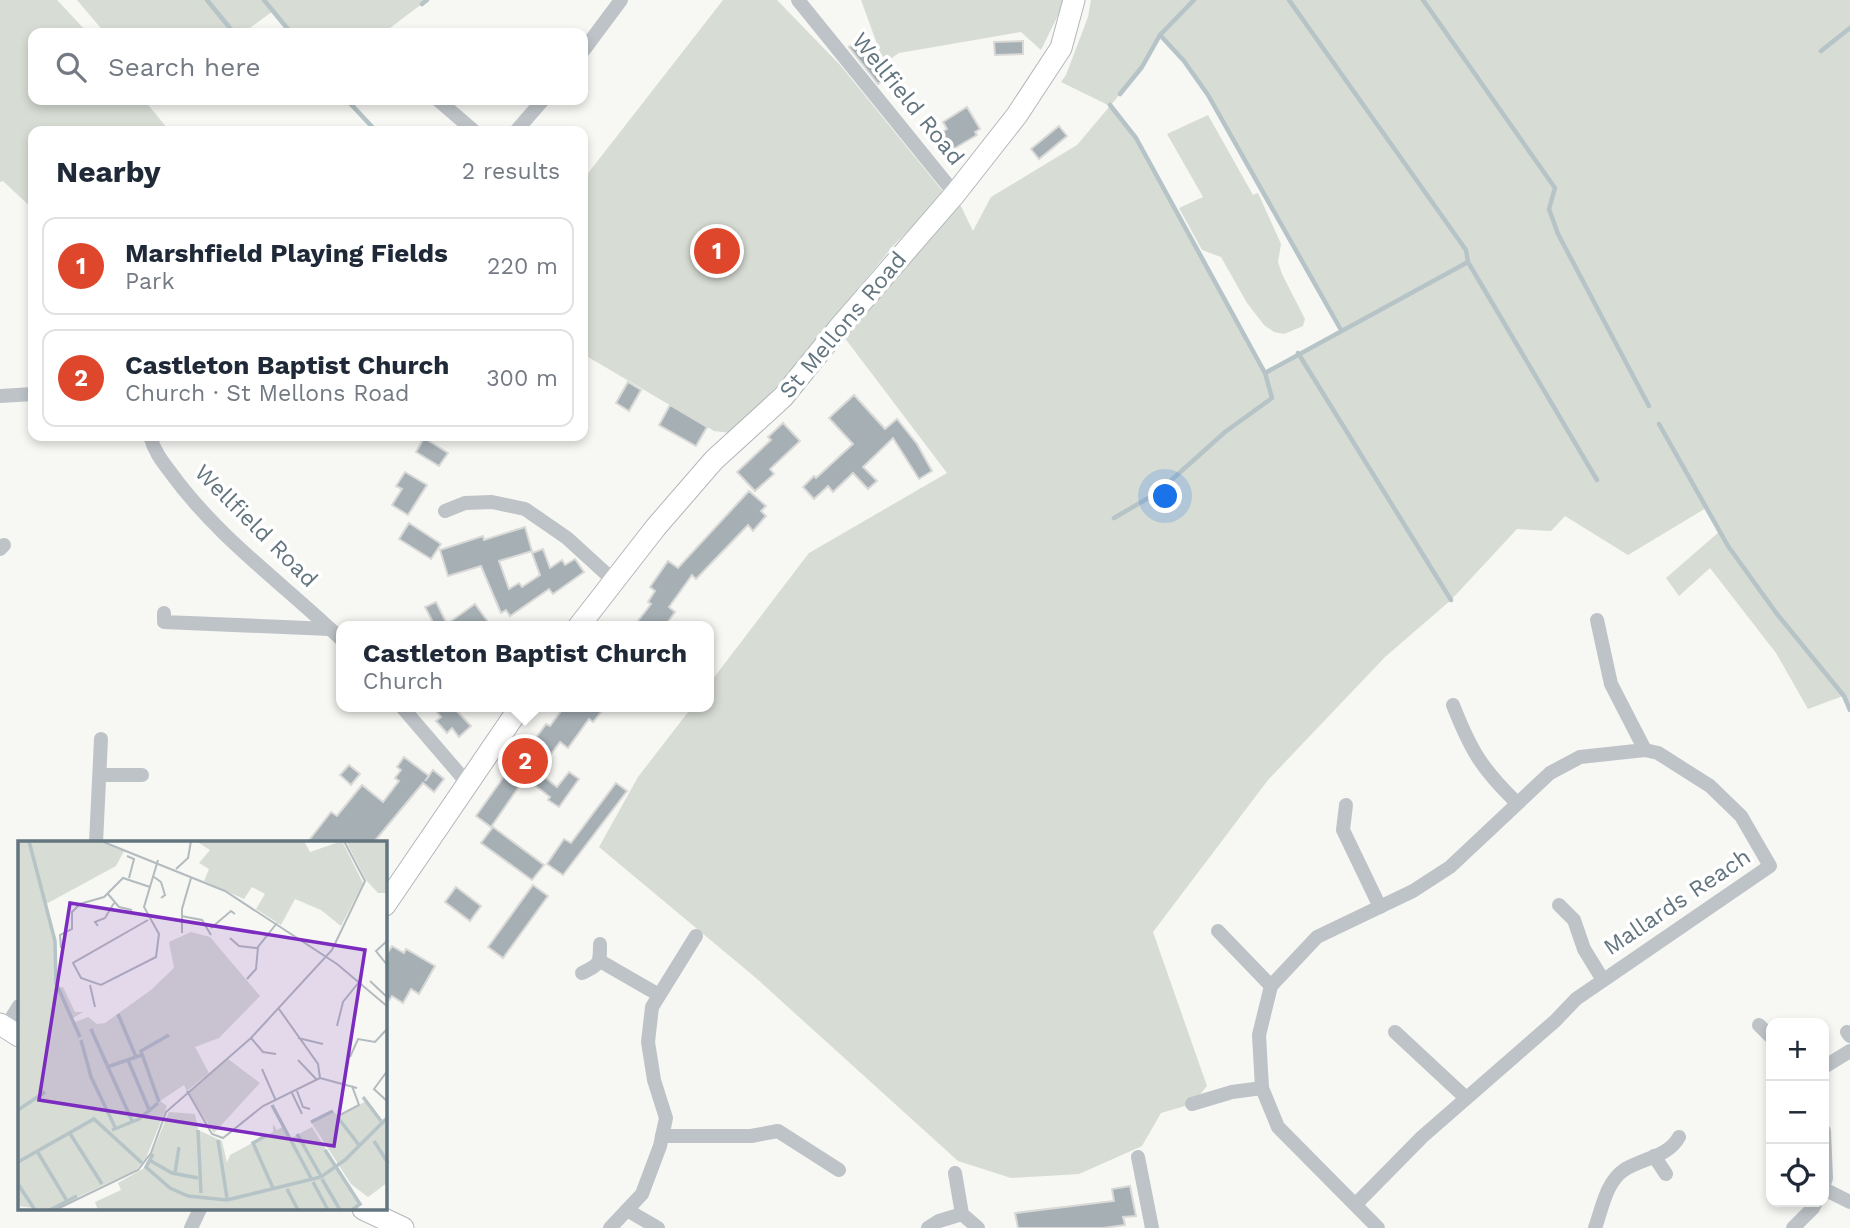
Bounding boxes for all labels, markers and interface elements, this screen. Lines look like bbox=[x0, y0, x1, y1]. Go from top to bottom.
street label: Wellfield Road bbox=[846, 27, 970, 171]
search box bbox=[28, 28, 588, 105]
icon: search bbox=[52, 48, 90, 86]
text: Search here bbox=[108, 52, 260, 82]
text: Nearby bbox=[56, 154, 161, 189]
text: 2 results bbox=[462, 158, 560, 185]
pin: 1 bbox=[694, 225, 740, 277]
text: Marshfield Playing Fields bbox=[125, 238, 448, 268]
street label: St Mellons Road bbox=[774, 246, 912, 404]
text: 1 bbox=[76, 253, 86, 280]
text: 220 m bbox=[487, 253, 558, 280]
text: Park bbox=[125, 268, 174, 295]
text: Castleton Baptist Church bbox=[125, 350, 449, 380]
text: 2 bbox=[74, 365, 88, 392]
text: 300 m bbox=[486, 365, 558, 392]
text: Church · St Mellons Road bbox=[125, 380, 409, 407]
street label: Wellfield Road bbox=[189, 459, 323, 593]
your location bbox=[1148, 479, 1182, 513]
popup bbox=[336, 621, 714, 712]
text: Castleton Baptist Church bbox=[363, 638, 687, 668]
text: Church bbox=[363, 668, 443, 695]
pin: 2 bbox=[502, 735, 548, 787]
inset map bbox=[18, 841, 387, 1210]
street label: Mallards Reach bbox=[1598, 843, 1756, 961]
map controls bbox=[1766, 1018, 1829, 1207]
button: + bbox=[1766, 1018, 1829, 1081]
button: − bbox=[1766, 1081, 1829, 1144]
button: locate bbox=[1766, 1144, 1829, 1207]

